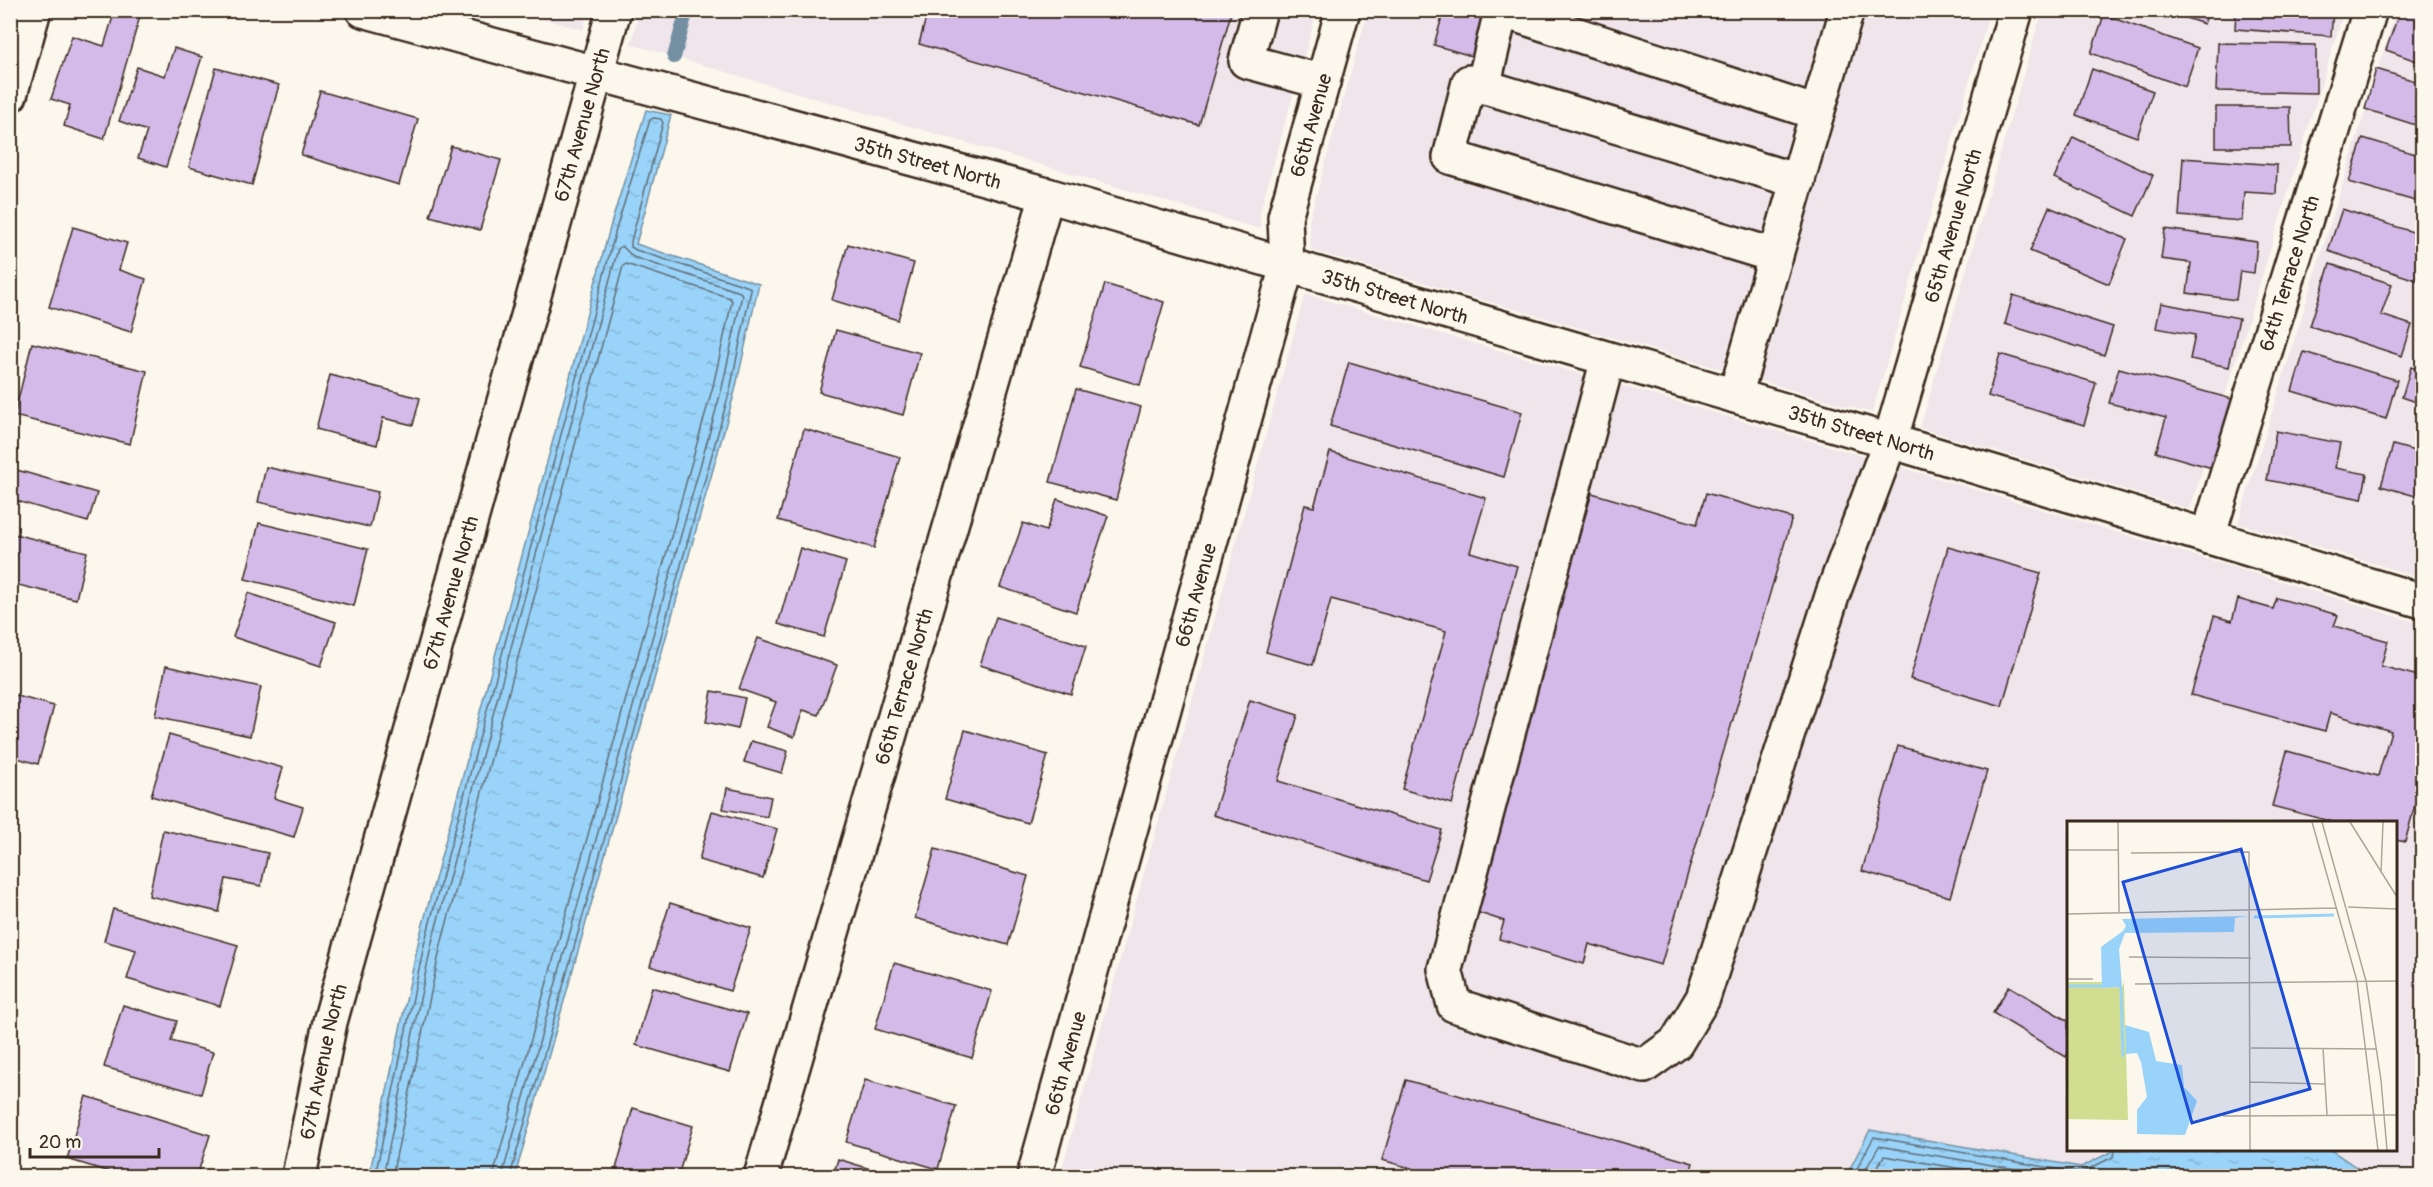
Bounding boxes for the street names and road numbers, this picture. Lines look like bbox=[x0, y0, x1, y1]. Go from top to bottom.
street label: 67th Avenue North bbox=[549, 45, 616, 205]
street label: 66th Avenue bbox=[1285, 70, 1338, 180]
street label: 35th Street North bbox=[851, 131, 1004, 195]
street label: 65th Avenue North bbox=[1919, 146, 1988, 306]
street label: 64th Terrace North bbox=[2254, 192, 2325, 354]
street label: 35th Street North bbox=[1319, 264, 1471, 330]
street label: 35th Street North bbox=[1785, 400, 1937, 467]
street label: 67th Avenue North bbox=[418, 513, 484, 673]
street label: 66th Avenue bbox=[1170, 540, 1222, 650]
street label: 66th Terrace North bbox=[870, 605, 939, 768]
street label: 67th Avenue North bbox=[295, 981, 353, 1142]
street label: 66th Avenue bbox=[1040, 1009, 1092, 1118]

